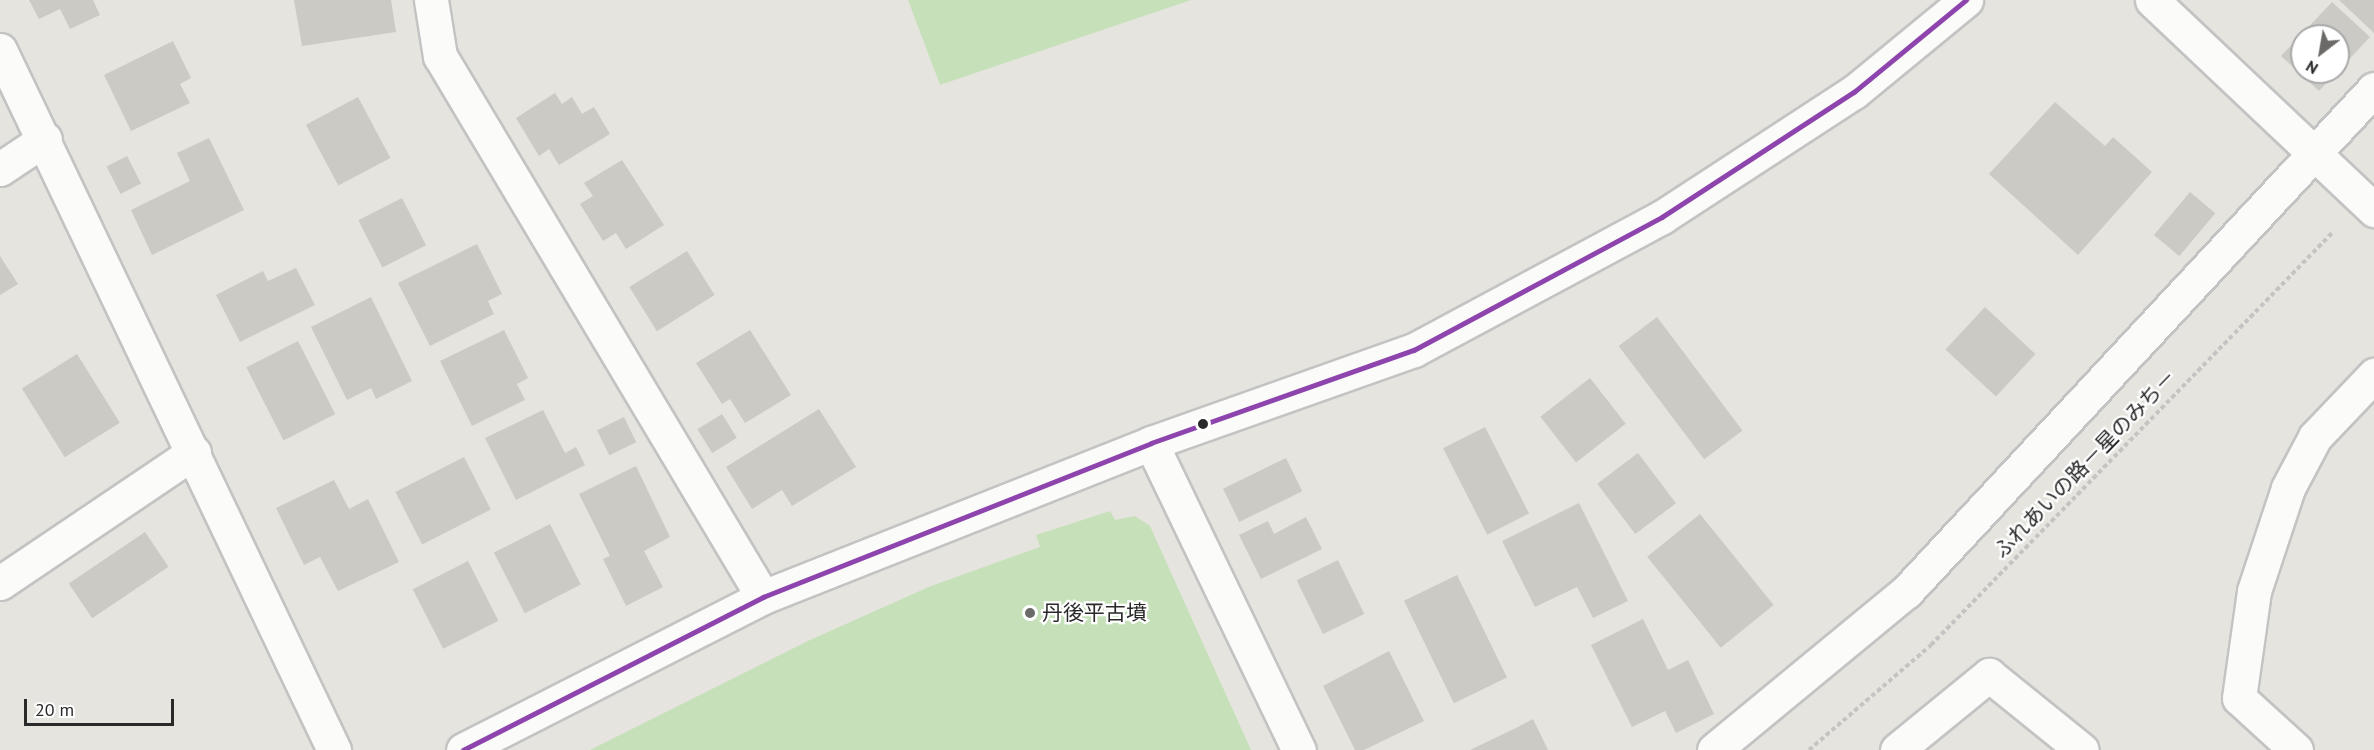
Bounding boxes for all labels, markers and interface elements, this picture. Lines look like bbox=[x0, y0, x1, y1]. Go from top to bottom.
north arrow bbox=[2290, 24, 2350, 84]
text: N bbox=[2302, 56, 2321, 79]
street label: ふれあいの路－星のみち－ bbox=[1988, 365, 2182, 563]
unlabelled marker bbox=[1197, 418, 1209, 430]
place label: 丹後平古墳 bbox=[1042, 600, 1147, 626]
marker: 丹後平古墳 bbox=[1023, 606, 1037, 620]
scale bar bbox=[27, 687, 177, 725]
text: 20 m bbox=[35, 698, 74, 721]

